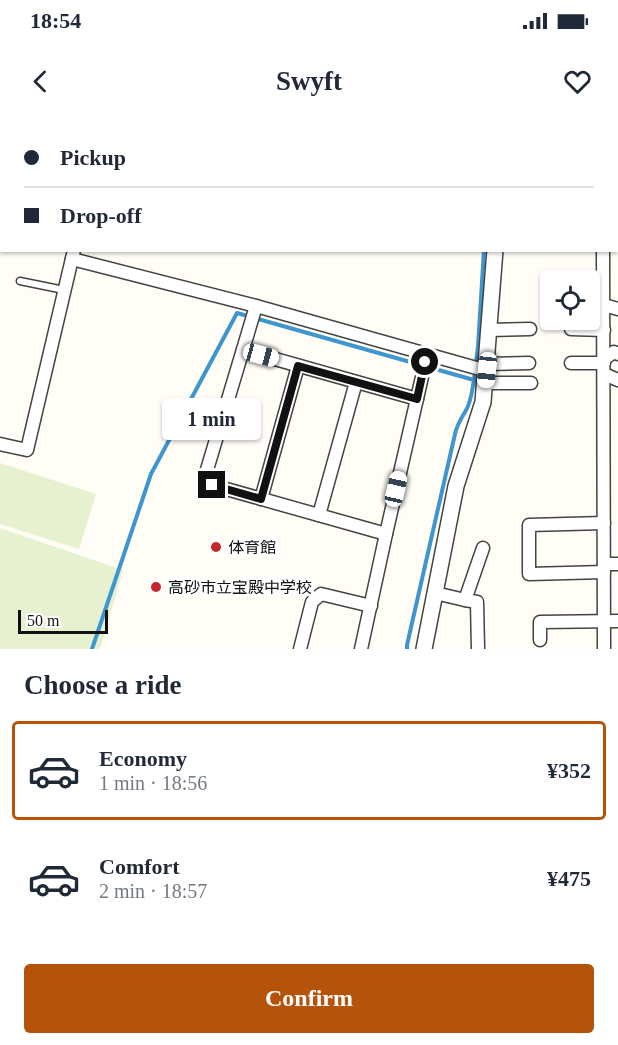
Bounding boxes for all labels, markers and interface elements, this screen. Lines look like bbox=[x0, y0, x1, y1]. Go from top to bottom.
text: 18:54 bbox=[30, 8, 81, 33]
icon: back bbox=[24, 65, 57, 98]
icon: heart bbox=[561, 65, 594, 98]
text: Swyft bbox=[276, 66, 342, 96]
text: Pickup bbox=[60, 145, 126, 170]
text: Drop-off bbox=[60, 203, 141, 228]
map controls bbox=[540, 270, 600, 330]
button: locate bbox=[540, 270, 600, 330]
car bbox=[241, 342, 281, 368]
route start bbox=[411, 348, 438, 375]
car bbox=[476, 351, 498, 389]
callout: 1 min bbox=[162, 398, 262, 440]
text: 1 min bbox=[187, 408, 236, 430]
car bbox=[383, 469, 409, 509]
route end bbox=[198, 471, 225, 498]
place label: 体育館 bbox=[228, 539, 276, 556]
marker: 体育館 bbox=[209, 540, 223, 554]
place label: 高砂市立宝殿中学校 bbox=[168, 579, 312, 596]
marker: 高砂市立宝殿中学校 bbox=[149, 580, 163, 594]
scale bar bbox=[18, 607, 108, 634]
text: 50 m bbox=[27, 612, 59, 629]
text: Choose a ride bbox=[24, 670, 182, 700]
icon: car bbox=[27, 744, 81, 798]
text: Economy bbox=[99, 746, 187, 771]
text: ¥352 bbox=[547, 758, 591, 783]
text: 1 min · 18:56 bbox=[99, 772, 207, 794]
icon: car bbox=[27, 852, 81, 906]
text: Comfort bbox=[99, 854, 180, 879]
text: ¥475 bbox=[547, 866, 591, 891]
text: 2 min · 18:57 bbox=[99, 880, 207, 902]
button: Confirm bbox=[24, 964, 594, 1033]

